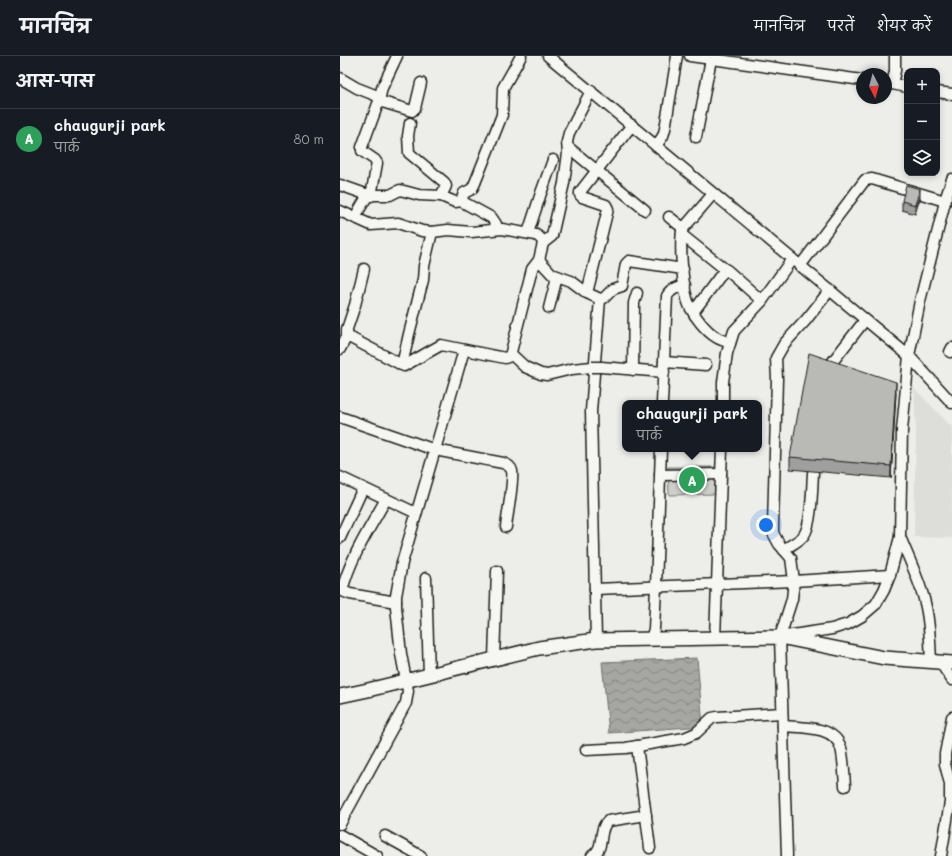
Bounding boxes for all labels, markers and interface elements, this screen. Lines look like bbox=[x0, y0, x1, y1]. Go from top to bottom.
text: मानचित्र bbox=[20, 13, 91, 38]
text: मानचित्र bbox=[754, 16, 805, 35]
text: परतें bbox=[827, 16, 855, 35]
text: शेयर करें bbox=[877, 16, 932, 35]
north arrow bbox=[856, 68, 892, 104]
map controls bbox=[904, 68, 940, 176]
button: + bbox=[904, 68, 940, 104]
text: आस-पास bbox=[16, 69, 94, 91]
button: − bbox=[904, 104, 940, 140]
text: chaugurji park bbox=[54, 115, 166, 135]
text: A bbox=[24, 130, 34, 147]
text: 80 m bbox=[294, 130, 324, 147]
text: पार्क bbox=[54, 138, 80, 155]
button: layers bbox=[904, 140, 940, 176]
popup bbox=[622, 400, 762, 452]
text: chaugurji park bbox=[636, 403, 748, 423]
text: पार्क bbox=[636, 426, 662, 443]
pin: A bbox=[679, 465, 705, 495]
your location bbox=[756, 515, 776, 535]

